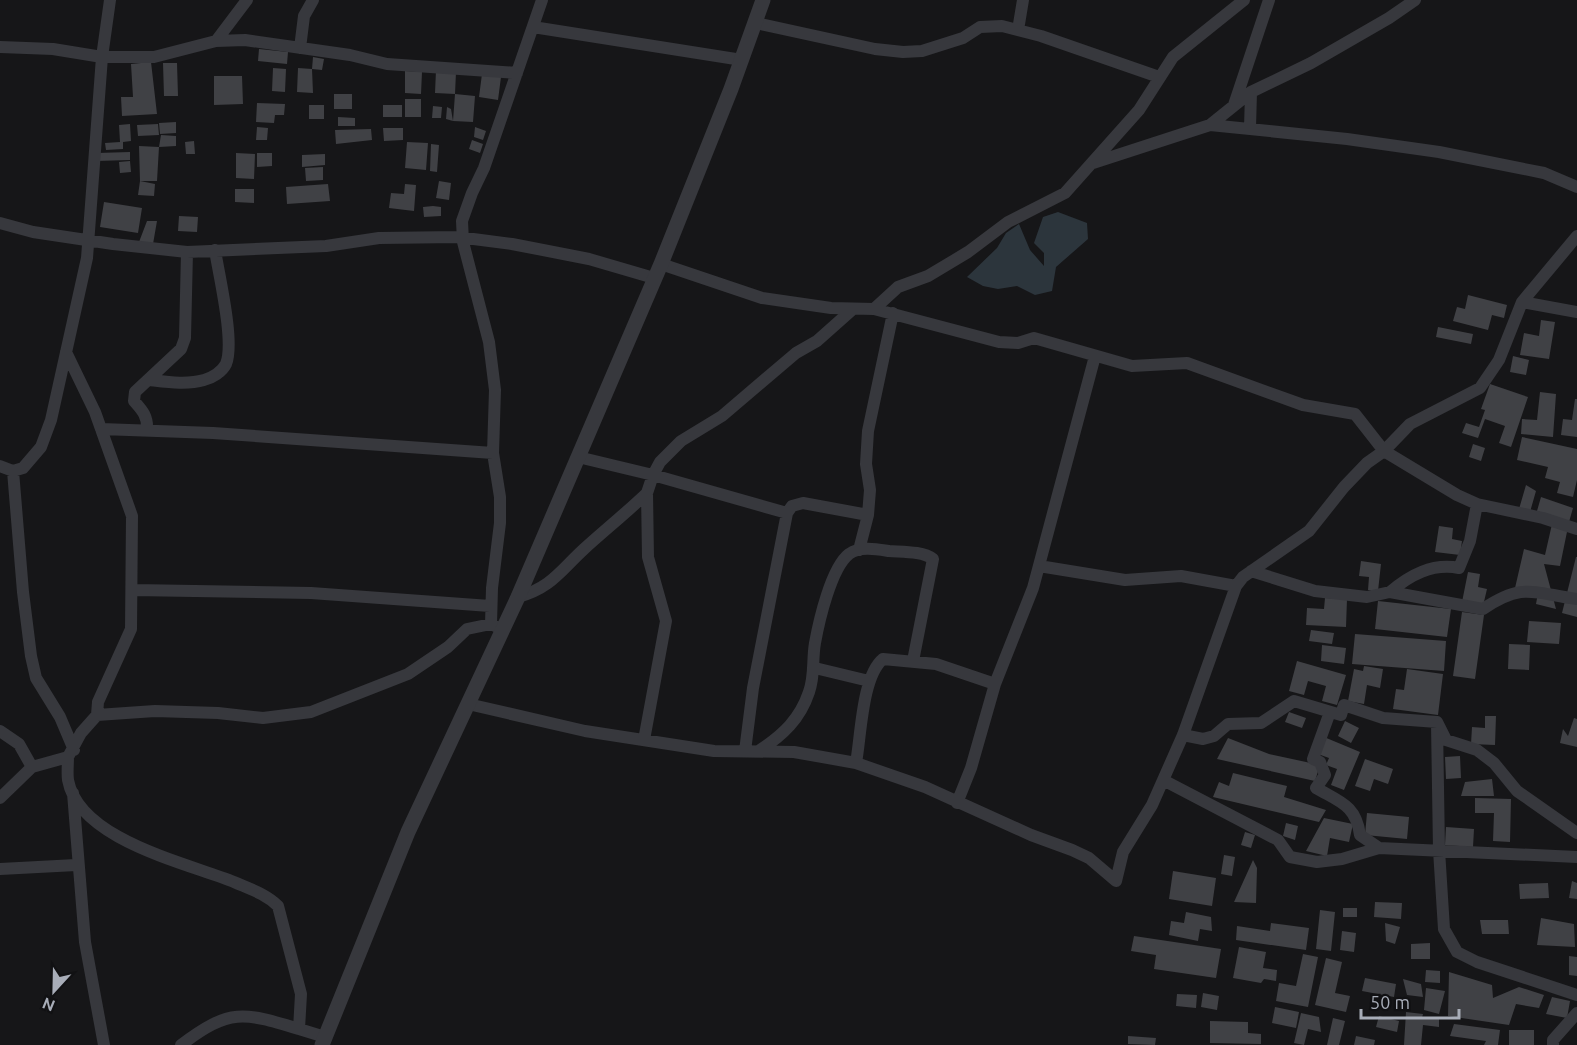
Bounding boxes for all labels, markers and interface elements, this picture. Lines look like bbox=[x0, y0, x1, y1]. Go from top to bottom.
north arrow bbox=[24, 961, 84, 1021]
scale bar bbox=[1361, 982, 1458, 1020]
text: 50 m bbox=[1370, 992, 1410, 1012]
text: N bbox=[39, 994, 57, 1015]

